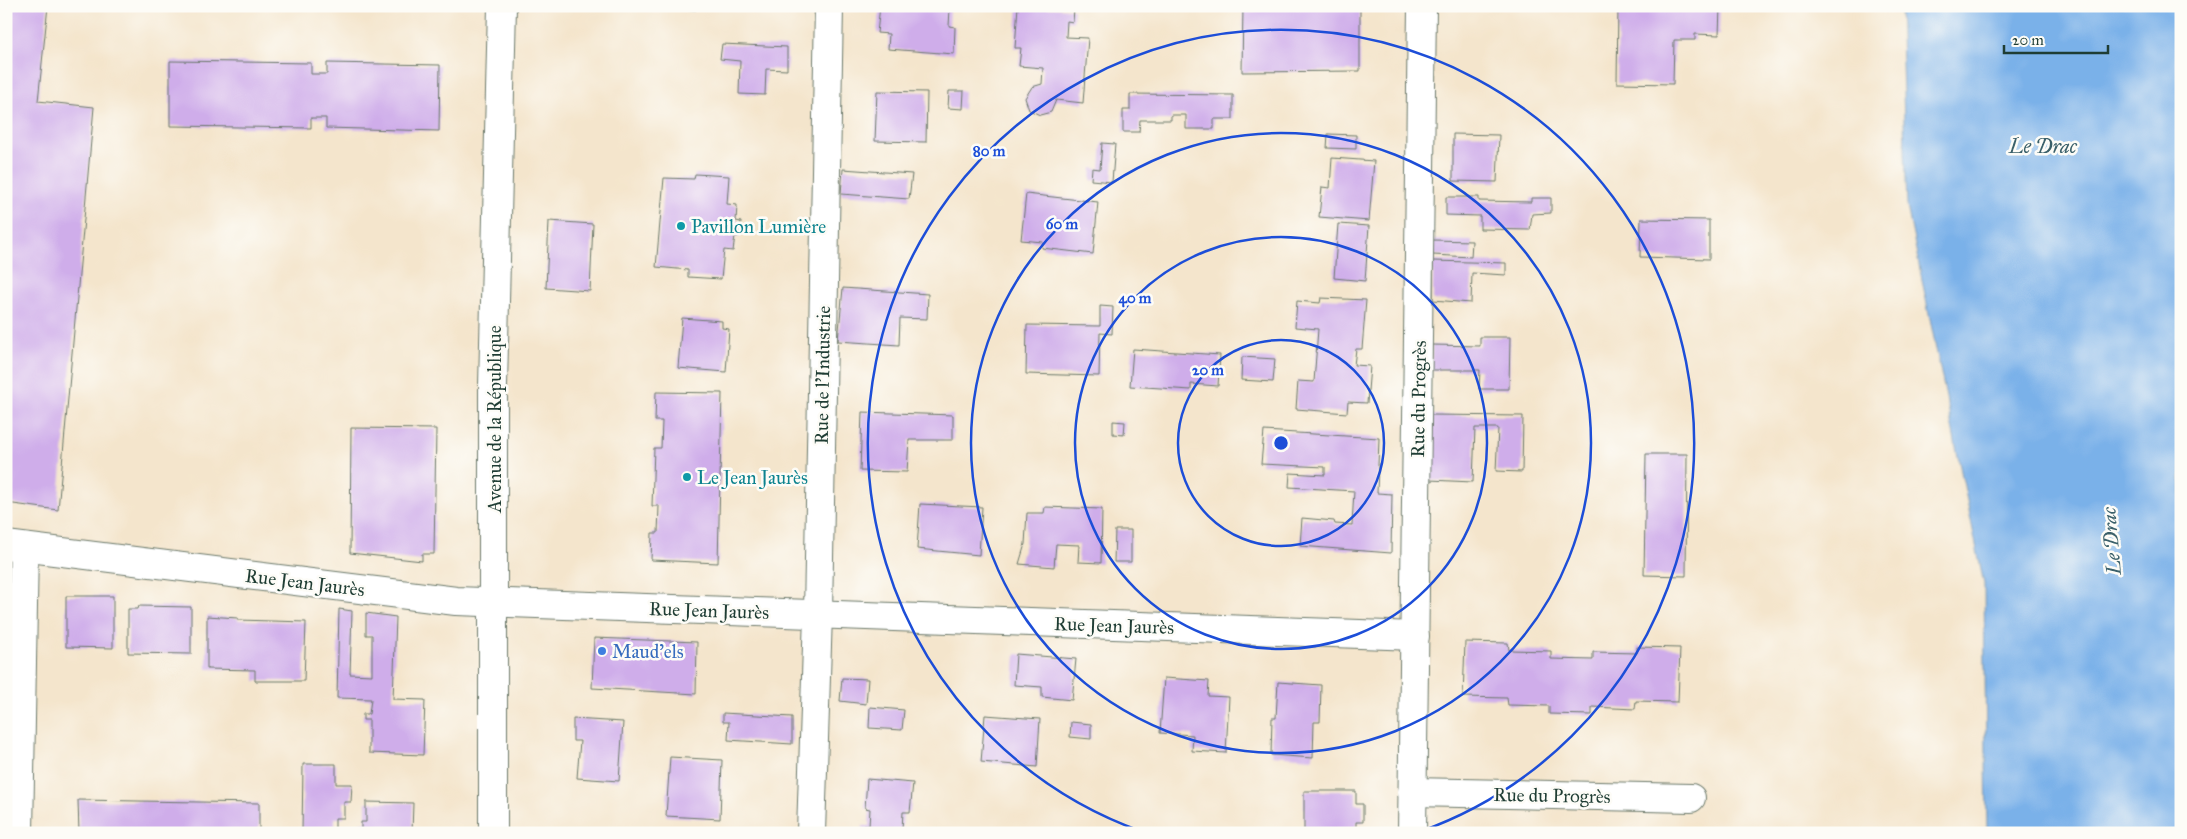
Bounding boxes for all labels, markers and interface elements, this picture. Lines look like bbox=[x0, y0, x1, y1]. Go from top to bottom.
scale bar bbox=[2004, 22, 2108, 54]
text: 20 m bbox=[2012, 31, 2044, 49]
water label: Le Drac bbox=[2008, 134, 2078, 158]
text: 80 m bbox=[973, 142, 1006, 160]
place label: Pavillon Lumière bbox=[691, 215, 826, 238]
text: 60 m bbox=[1046, 215, 1079, 233]
marker: Pavillon Lumière bbox=[675, 220, 687, 232]
text: 40 m bbox=[1119, 289, 1152, 308]
street label: Rue de l'Industrie bbox=[810, 305, 835, 445]
street label: Avenue de la République bbox=[483, 325, 507, 514]
street label: Rue du Progrès bbox=[1406, 340, 1432, 458]
text: 20 m bbox=[1192, 361, 1224, 379]
centre of rings bbox=[1272, 434, 1290, 452]
place label: Le Jean Jaurès bbox=[697, 466, 808, 490]
marker: Le Jean Jaurès bbox=[681, 471, 693, 483]
water label: Le Drac bbox=[2096, 505, 2126, 577]
street label: Rue Jean Jaurès bbox=[244, 564, 366, 602]
street label: Rue Jean Jaurès bbox=[648, 597, 770, 625]
street label: Rue Jean Jaurès bbox=[1053, 612, 1175, 640]
place label: Maud'els bbox=[612, 640, 684, 663]
marker: Maud'els bbox=[596, 645, 608, 657]
street label: Rue du Progrès bbox=[1493, 783, 1611, 809]

